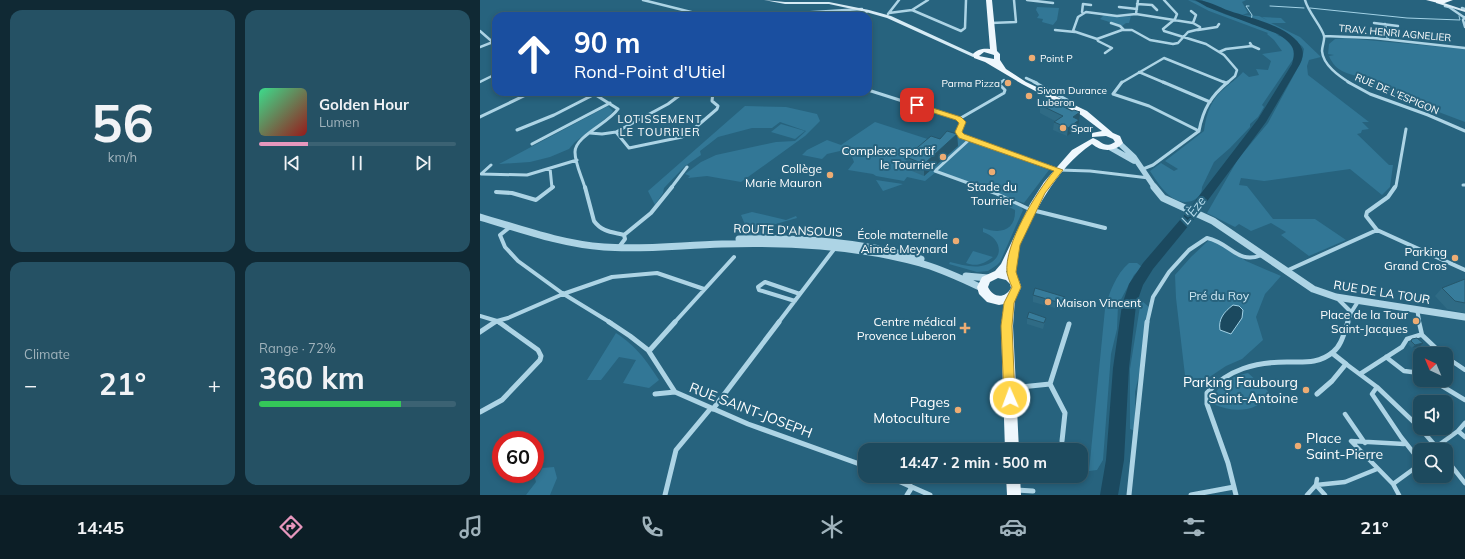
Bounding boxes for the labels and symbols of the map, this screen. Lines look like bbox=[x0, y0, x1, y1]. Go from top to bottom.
street label: TRAV. HENRI AGNELIER bbox=[1338, 22, 1452, 44]
place label: Point P bbox=[1040, 52, 1073, 65]
marker: Point P bbox=[1027, 53, 1037, 63]
street label: RUE DE L'ESPIGON bbox=[1353, 70, 1441, 118]
place label: Parma Pizza bbox=[941, 77, 1000, 90]
marker: Parma Pizza bbox=[1003, 78, 1013, 88]
place label: Sivom Durance Luberon bbox=[1037, 84, 1107, 109]
pin bbox=[900, 88, 934, 122]
marker: Sivom Durance Luberon bbox=[1024, 91, 1034, 101]
district label: LOTISSEMENT LE TOURRIER bbox=[617, 112, 703, 139]
place label: Spar bbox=[1071, 122, 1093, 135]
marker: Spar bbox=[1058, 123, 1068, 133]
place label: Complexe sportif le Tourrier bbox=[842, 143, 936, 172]
marker: Complexe sportif le Tourrier bbox=[938, 152, 948, 162]
place label: Collège Marie Mauron bbox=[745, 161, 822, 190]
marker: Stade du Tourrier bbox=[987, 167, 997, 177]
marker: Collège Marie Mauron bbox=[825, 170, 835, 180]
place label: Stade du Tourrier bbox=[967, 179, 1017, 208]
water label: L'Èze bbox=[1177, 193, 1209, 227]
street label: ROUTE D'ANSOUIS bbox=[733, 221, 843, 239]
place label: École maternelle Aimée Meynard bbox=[857, 227, 948, 256]
marker: École maternelle Aimée Meynard bbox=[951, 236, 961, 246]
place label: Parking Grand Cros bbox=[1384, 244, 1447, 273]
marker: Parking Grand Cros bbox=[1450, 253, 1460, 263]
street label: RUE DE LA TOUR bbox=[1333, 277, 1431, 307]
park label: Pré du Roy bbox=[1189, 288, 1250, 303]
place label: Maison Vincent bbox=[1056, 295, 1141, 310]
marker: Maison Vincent bbox=[1043, 297, 1053, 307]
place label: Place de la Tour Saint-Jacques bbox=[1320, 307, 1409, 336]
place label: Centre médical Provence Luberon bbox=[857, 314, 956, 343]
marker: Place de la Tour Saint-Jacques bbox=[1411, 316, 1421, 326]
marker: Centre médical Provence Luberon bbox=[959, 322, 971, 334]
north arrow bbox=[1413, 347, 1453, 387]
place label: Parking Faubourg Saint-Antoine bbox=[1183, 373, 1298, 407]
position arrow bbox=[989, 377, 1031, 419]
street label: RUE SAINT-JOSEPH bbox=[687, 378, 815, 442]
marker: Parking Faubourg Saint-Antoine bbox=[1301, 385, 1311, 395]
place label: Pages Motoculture bbox=[873, 393, 950, 427]
marker: Pages Motoculture bbox=[953, 405, 963, 415]
place label: Place Saint-Pierre bbox=[1306, 429, 1383, 463]
speed limit sign: 60 bbox=[492, 431, 544, 483]
marker: Place Saint-Pierre bbox=[1293, 441, 1303, 451]

